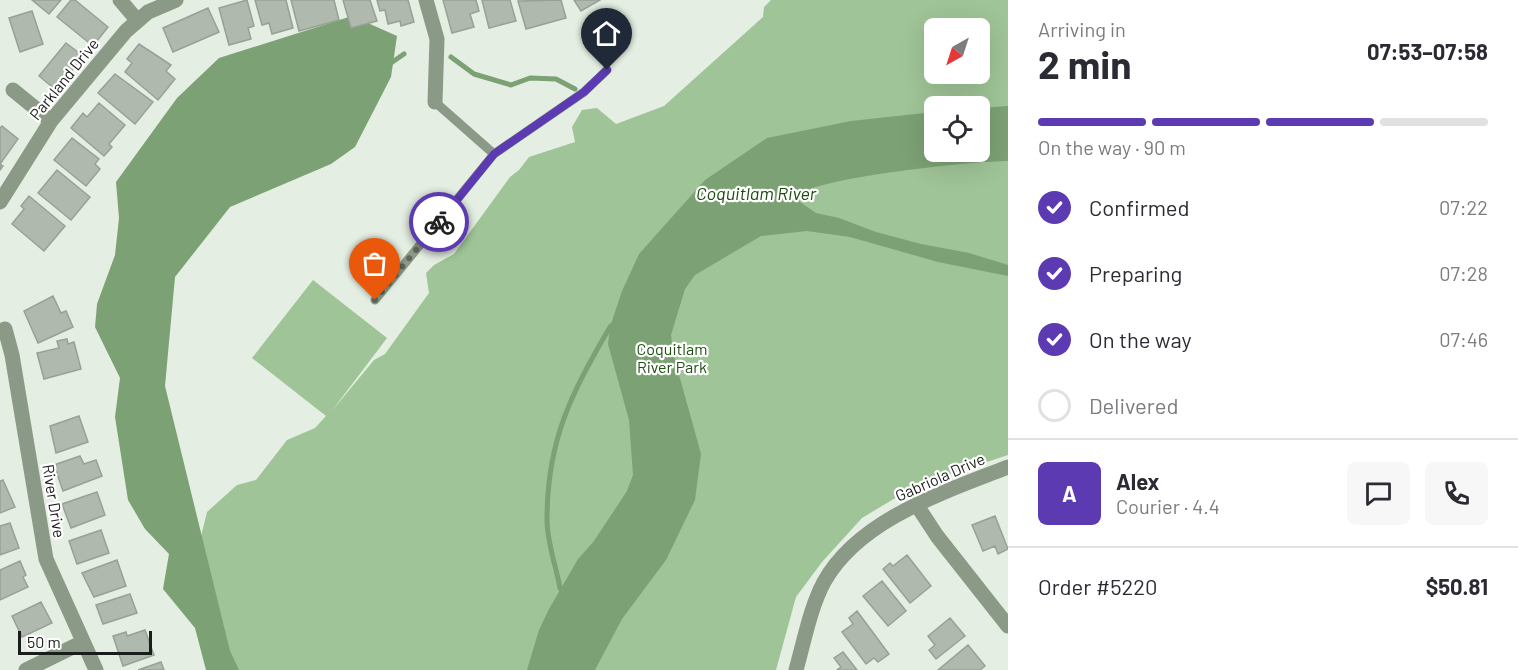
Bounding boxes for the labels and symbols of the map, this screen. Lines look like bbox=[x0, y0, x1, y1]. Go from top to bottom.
pin bbox=[581, 8, 632, 70]
north arrow bbox=[924, 18, 990, 84]
street label: Parkland Drive bbox=[25, 34, 102, 123]
water label: Coquitlam River bbox=[696, 182, 817, 204]
courier bbox=[409, 192, 469, 252]
pin bbox=[349, 238, 400, 300]
park label: Coquitlam River Park bbox=[637, 339, 707, 376]
street label: Gabriola Drive bbox=[892, 448, 987, 505]
street label: River Drive bbox=[39, 463, 70, 539]
scale bar bbox=[18, 628, 152, 656]

